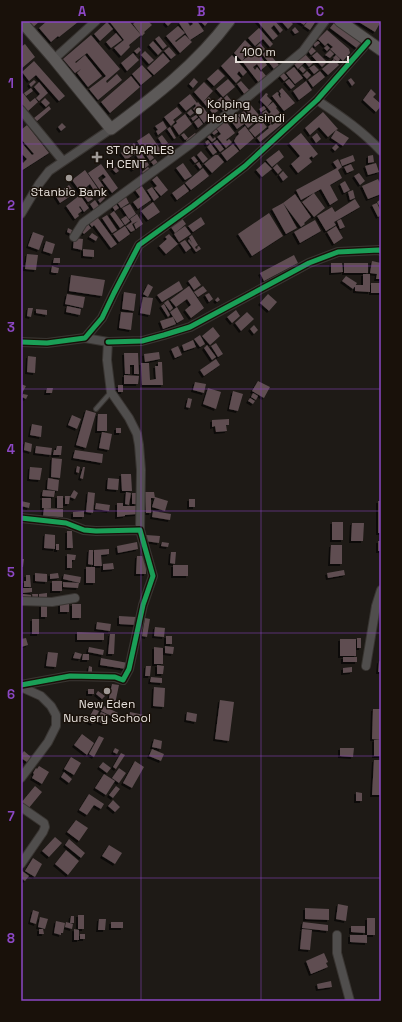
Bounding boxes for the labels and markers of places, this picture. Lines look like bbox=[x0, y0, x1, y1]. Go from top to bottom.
place label: Kolping Hotel Masindi bbox=[207, 96, 285, 126]
marker: Kolping Hotel Masindi bbox=[194, 106, 204, 116]
place label: ST CHARLES H CENT bbox=[106, 142, 174, 172]
marker: ST CHARLES H CENT bbox=[91, 151, 103, 163]
marker: Stanbic Bank bbox=[64, 173, 74, 183]
place label: Stanbic Bank bbox=[31, 184, 108, 200]
marker: New Eden Nursery School bbox=[102, 686, 112, 696]
place label: New Eden Nursery School bbox=[63, 696, 151, 726]

